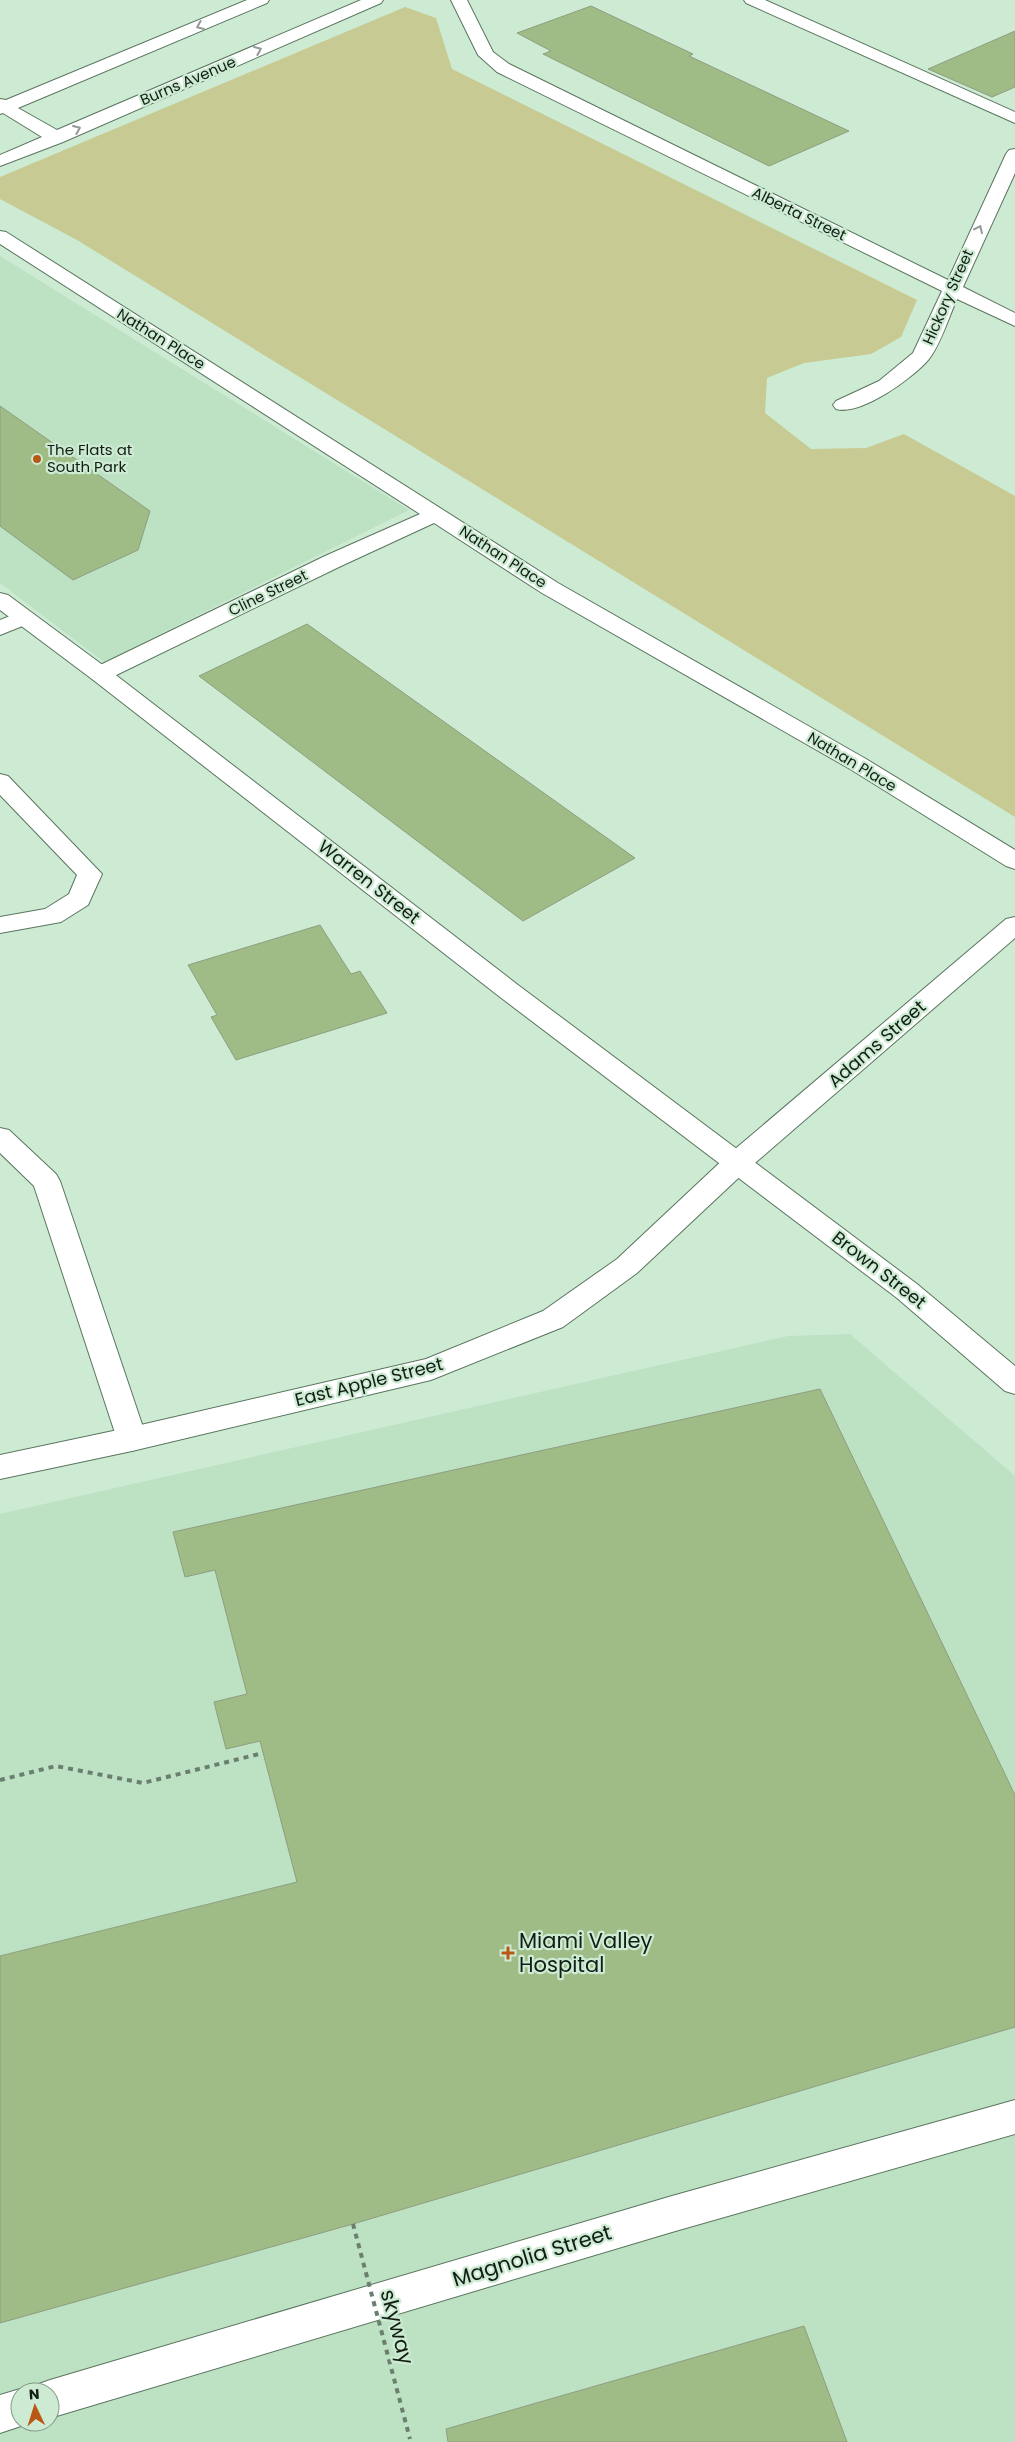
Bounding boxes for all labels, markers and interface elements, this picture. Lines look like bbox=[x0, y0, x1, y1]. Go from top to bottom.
one-way arrow bbox=[196, 19, 205, 30]
one-way arrow bbox=[254, 46, 262, 56]
street label: Burns Avenue bbox=[137, 51, 239, 110]
one-way arrow bbox=[72, 124, 81, 135]
street label: Alberta Street bbox=[749, 182, 850, 245]
one-way arrow bbox=[973, 225, 984, 234]
street label: Hickory Street bbox=[917, 246, 978, 348]
street label: Nathan Place bbox=[113, 303, 209, 374]
place label: The Flats at South Park bbox=[47, 439, 132, 477]
marker: The Flats at South Park bbox=[31, 453, 43, 465]
street label: Nathan Place bbox=[455, 520, 551, 593]
street label: Cline Street bbox=[225, 564, 311, 621]
street label: Nathan Place bbox=[804, 727, 901, 796]
street label: Warren Street bbox=[313, 834, 426, 929]
street label: Adams Street bbox=[822, 994, 931, 1093]
street label: Brown Street bbox=[827, 1225, 932, 1314]
street label: East Apple Street bbox=[292, 1351, 446, 1412]
place label: Miami Valley Hospital bbox=[519, 1926, 653, 1979]
marker: Miami Valley Hospital bbox=[501, 1946, 515, 1960]
street label: Magnolia Street bbox=[449, 2218, 615, 2294]
street label: skyway bbox=[374, 2286, 421, 2368]
north arrow bbox=[10, 2382, 60, 2432]
text: N bbox=[28, 2384, 40, 2404]

